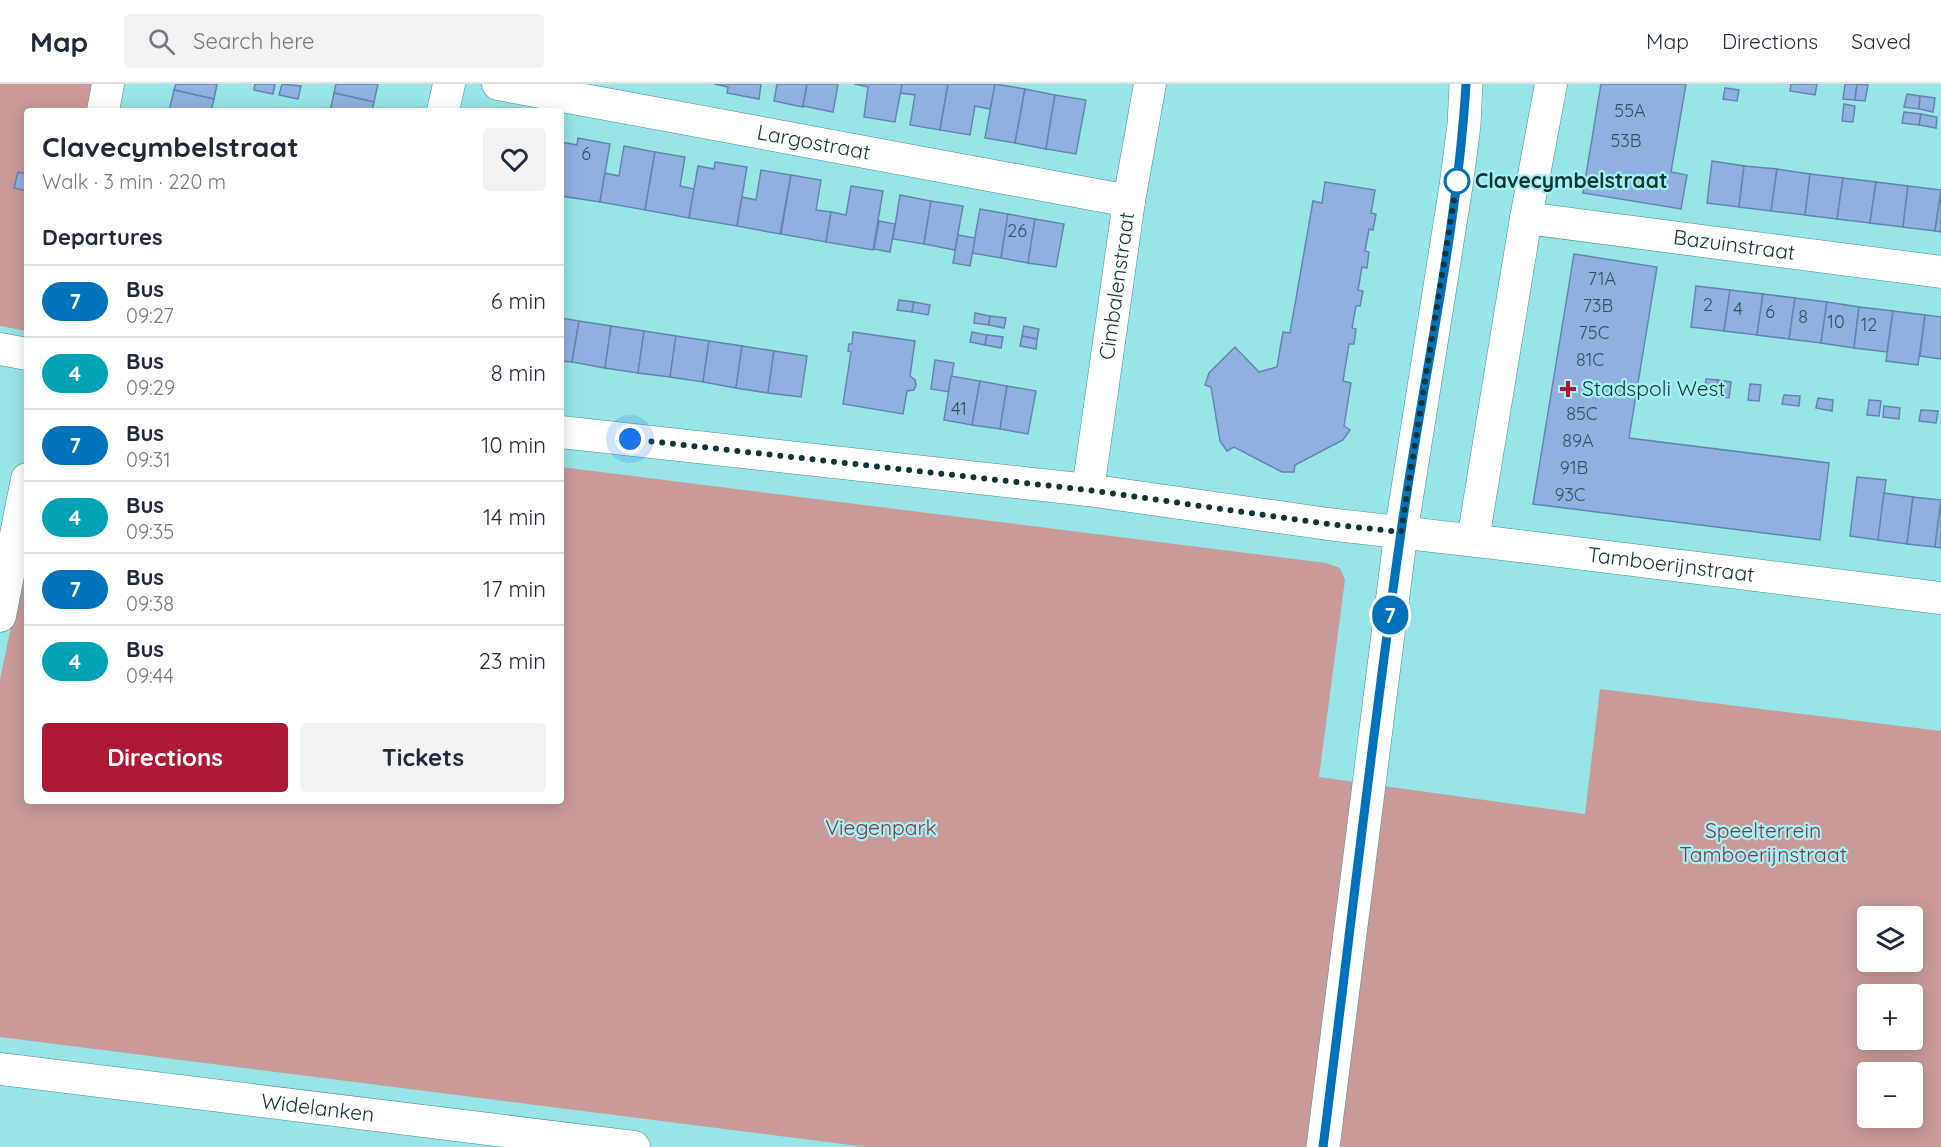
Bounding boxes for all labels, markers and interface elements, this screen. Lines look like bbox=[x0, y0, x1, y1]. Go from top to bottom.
search box bbox=[124, 14, 544, 68]
text: Map bbox=[30, 24, 88, 59]
icon: search bbox=[145, 25, 178, 58]
text: Search here bbox=[193, 27, 315, 55]
text: Map bbox=[1646, 28, 1689, 54]
text: Directions bbox=[1722, 28, 1818, 54]
text: Saved bbox=[1851, 28, 1911, 54]
house number: 55A bbox=[1614, 99, 1646, 122]
street label: Largostraat bbox=[755, 118, 873, 165]
button: heart bbox=[483, 128, 546, 191]
text: Clavecymbelstraat bbox=[42, 129, 299, 164]
house number: 53B bbox=[1611, 129, 1641, 152]
house number: 6 bbox=[581, 142, 591, 165]
place label: Clavecymbelstraat bbox=[1475, 167, 1667, 193]
marker: Clavecymbelstraat bbox=[1444, 168, 1470, 194]
text: Walk · 3 min · 220 m bbox=[42, 169, 226, 194]
street label: Cimbalenstraat bbox=[1093, 210, 1139, 362]
house number: 26 bbox=[1007, 219, 1027, 242]
text: Departures bbox=[42, 223, 163, 251]
street label: Bazuinstraat bbox=[1672, 223, 1797, 265]
house number: 71A bbox=[1588, 267, 1617, 290]
text: Bus bbox=[126, 275, 164, 303]
text: 6 min bbox=[491, 287, 546, 315]
text: 7 bbox=[69, 288, 81, 314]
house number: 2 bbox=[1703, 293, 1713, 316]
house number: 73B bbox=[1583, 294, 1613, 317]
house number: 4 bbox=[1733, 297, 1743, 320]
house number: 6 bbox=[1765, 300, 1775, 323]
text: 09:27 bbox=[126, 303, 174, 328]
house number: 8 bbox=[1798, 305, 1808, 328]
house number: 10 bbox=[1827, 310, 1845, 333]
house number: 12 bbox=[1861, 313, 1877, 336]
house number: 75C bbox=[1579, 321, 1610, 344]
text: Bus bbox=[126, 347, 164, 375]
house number: 81C bbox=[1576, 348, 1604, 371]
text: 8 min bbox=[491, 359, 546, 387]
text: 4 bbox=[69, 360, 81, 386]
text: 09:29 bbox=[126, 375, 175, 400]
place label: Stadspoli West bbox=[1582, 375, 1726, 401]
marker: Stadspoli West bbox=[1559, 380, 1577, 398]
house number: 41 bbox=[951, 397, 967, 420]
house number: 85C bbox=[1566, 402, 1598, 425]
text: Bus bbox=[126, 419, 164, 447]
your location bbox=[615, 424, 645, 454]
house number: 89A bbox=[1562, 429, 1594, 452]
text: 10 min bbox=[481, 431, 546, 459]
text: 7 bbox=[69, 432, 81, 458]
text: 09:31 bbox=[126, 447, 171, 472]
house number: 91B bbox=[1560, 456, 1588, 479]
house number: 93C bbox=[1554, 483, 1586, 506]
text: Bus bbox=[126, 491, 164, 519]
text: 14 min bbox=[483, 503, 546, 531]
text: 4 bbox=[69, 504, 81, 530]
text: 09:35 bbox=[126, 519, 174, 544]
street label: Tamboerijnstraat bbox=[1586, 541, 1756, 587]
text: Bus bbox=[126, 563, 164, 591]
text: 17 min bbox=[483, 575, 546, 603]
text: 7 bbox=[69, 576, 81, 602]
text: 09:38 bbox=[126, 591, 174, 616]
line badge: 7 bbox=[1370, 596, 1410, 634]
text: 7 bbox=[1384, 602, 1396, 628]
text: Bus bbox=[126, 635, 164, 663]
text: 23 min bbox=[479, 647, 546, 675]
text: 4 bbox=[69, 648, 81, 674]
text: 09:44 bbox=[126, 663, 174, 688]
button: Directions bbox=[42, 723, 288, 792]
button: Tickets bbox=[300, 723, 546, 792]
park label: Viegenpark bbox=[825, 814, 937, 840]
park label: Speelterrein Tamboerijnstraat bbox=[1679, 817, 1847, 867]
map controls bbox=[1857, 906, 1923, 1128]
button: layers bbox=[1857, 906, 1923, 972]
button: + bbox=[1857, 984, 1923, 1050]
button: − bbox=[1857, 1062, 1923, 1128]
street label: Widelanken bbox=[260, 1087, 376, 1127]

